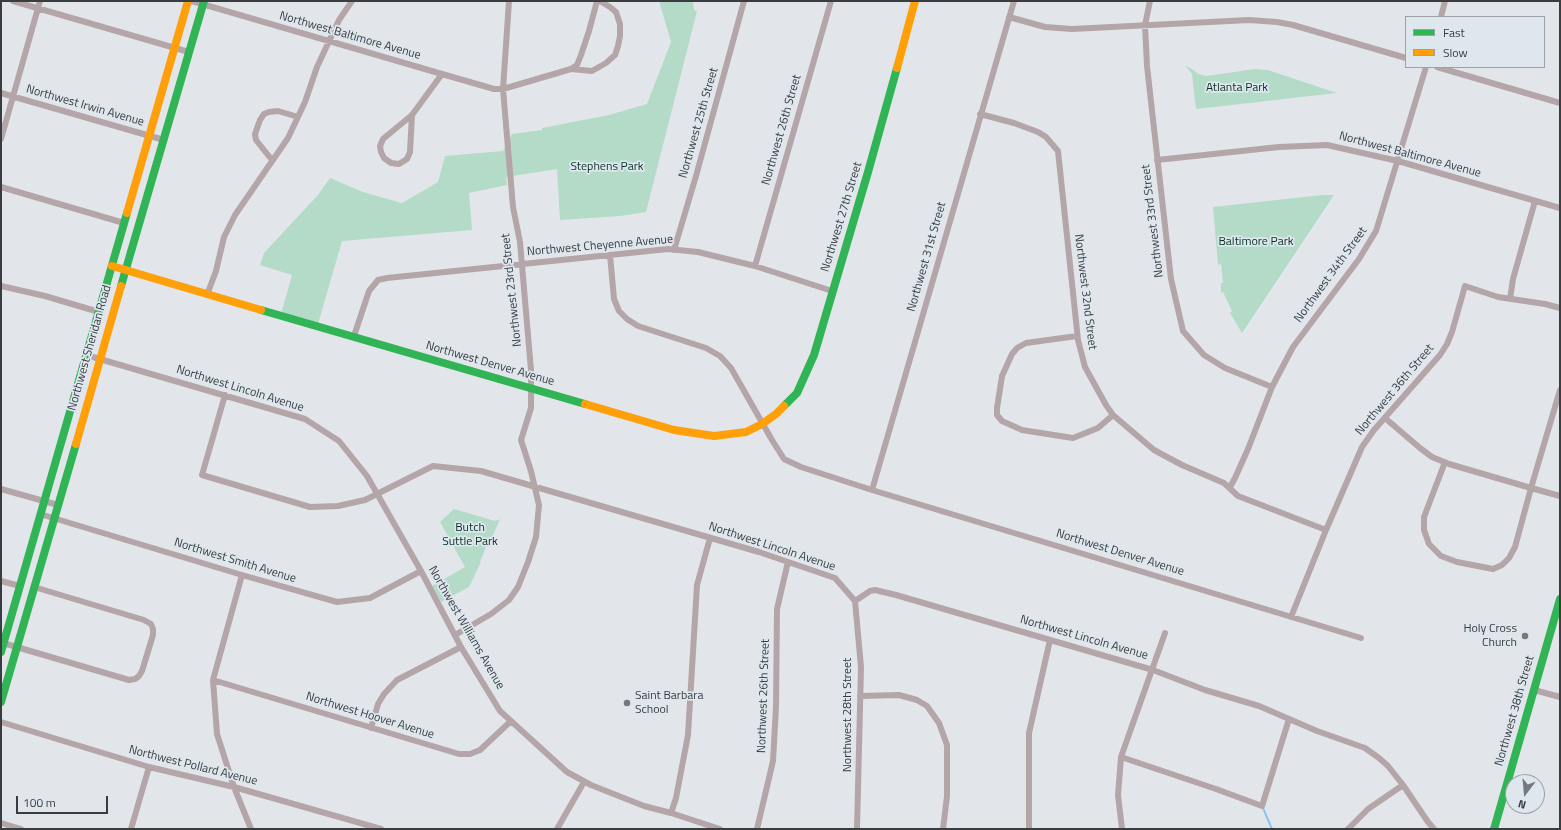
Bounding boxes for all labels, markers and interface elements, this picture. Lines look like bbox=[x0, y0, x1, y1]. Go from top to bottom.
street label: Northwest Baltimore Avenue bbox=[278, 9, 422, 63]
legend bbox=[1405, 16, 1545, 68]
text: Fast bbox=[1443, 23, 1465, 42]
text: Slow bbox=[1443, 43, 1468, 62]
street label: Northwest 25th Street bbox=[676, 66, 722, 180]
street label: Northwest 26th Street bbox=[759, 73, 805, 187]
park label: Atlanta Park bbox=[1206, 81, 1268, 95]
street label: Northwest Irwin Avenue bbox=[24, 82, 146, 130]
street label: Northwest Baltimore Avenue bbox=[1337, 129, 1483, 181]
park label: Stephens Park bbox=[570, 160, 644, 174]
street label: Northwest 27th Street bbox=[818, 160, 866, 274]
street label: Northwest 33rd Street bbox=[1139, 164, 1167, 278]
street label: Northwest 31st Street bbox=[904, 200, 950, 314]
street label: Northwest 34th Street bbox=[1292, 224, 1370, 326]
street label: Northwest Cheyenne Avenue bbox=[526, 232, 674, 260]
street label: Northwest 23rd Street bbox=[499, 233, 525, 347]
street label: Northwest 32nd Street bbox=[1071, 233, 1099, 351]
park label: Baltimore Park bbox=[1218, 235, 1294, 249]
street label: Northwest Sheridan Road bbox=[65, 284, 115, 412]
street label: Northwest Denver Avenue bbox=[424, 339, 556, 389]
street label: Northwest 36th Street bbox=[1353, 342, 1437, 438]
street label: Northwest Lincoln Avenue bbox=[175, 363, 305, 415]
street label: Northwest Lincoln Avenue bbox=[707, 520, 837, 574]
park label: Butch Suttle Park bbox=[442, 521, 498, 549]
street label: Northwest Denver Avenue bbox=[1054, 527, 1186, 579]
street label: Northwest Smith Avenue bbox=[172, 536, 298, 586]
street label: Northwest Williams Avenue bbox=[425, 564, 507, 692]
street label: Northwest Lincoln Avenue bbox=[1018, 613, 1150, 663]
place label: Holy Cross Church bbox=[1463, 622, 1517, 650]
marker: Holy Cross Church bbox=[1520, 631, 1530, 641]
street label: Northwest 26th Street bbox=[755, 639, 773, 753]
street label: Northwest 38th Street bbox=[1492, 654, 1538, 768]
street label: Northwest 28th Street bbox=[841, 658, 855, 772]
place label: Saint Barbara School bbox=[635, 689, 703, 717]
street label: Northwest Hoover Avenue bbox=[304, 690, 436, 742]
marker: Saint Barbara School bbox=[622, 698, 632, 708]
street label: Northwest Pollard Avenue bbox=[127, 743, 259, 789]
north arrow bbox=[1505, 774, 1545, 814]
scale bar bbox=[18, 788, 110, 814]
text: 100 m bbox=[23, 793, 56, 812]
text: N bbox=[1516, 796, 1528, 813]

